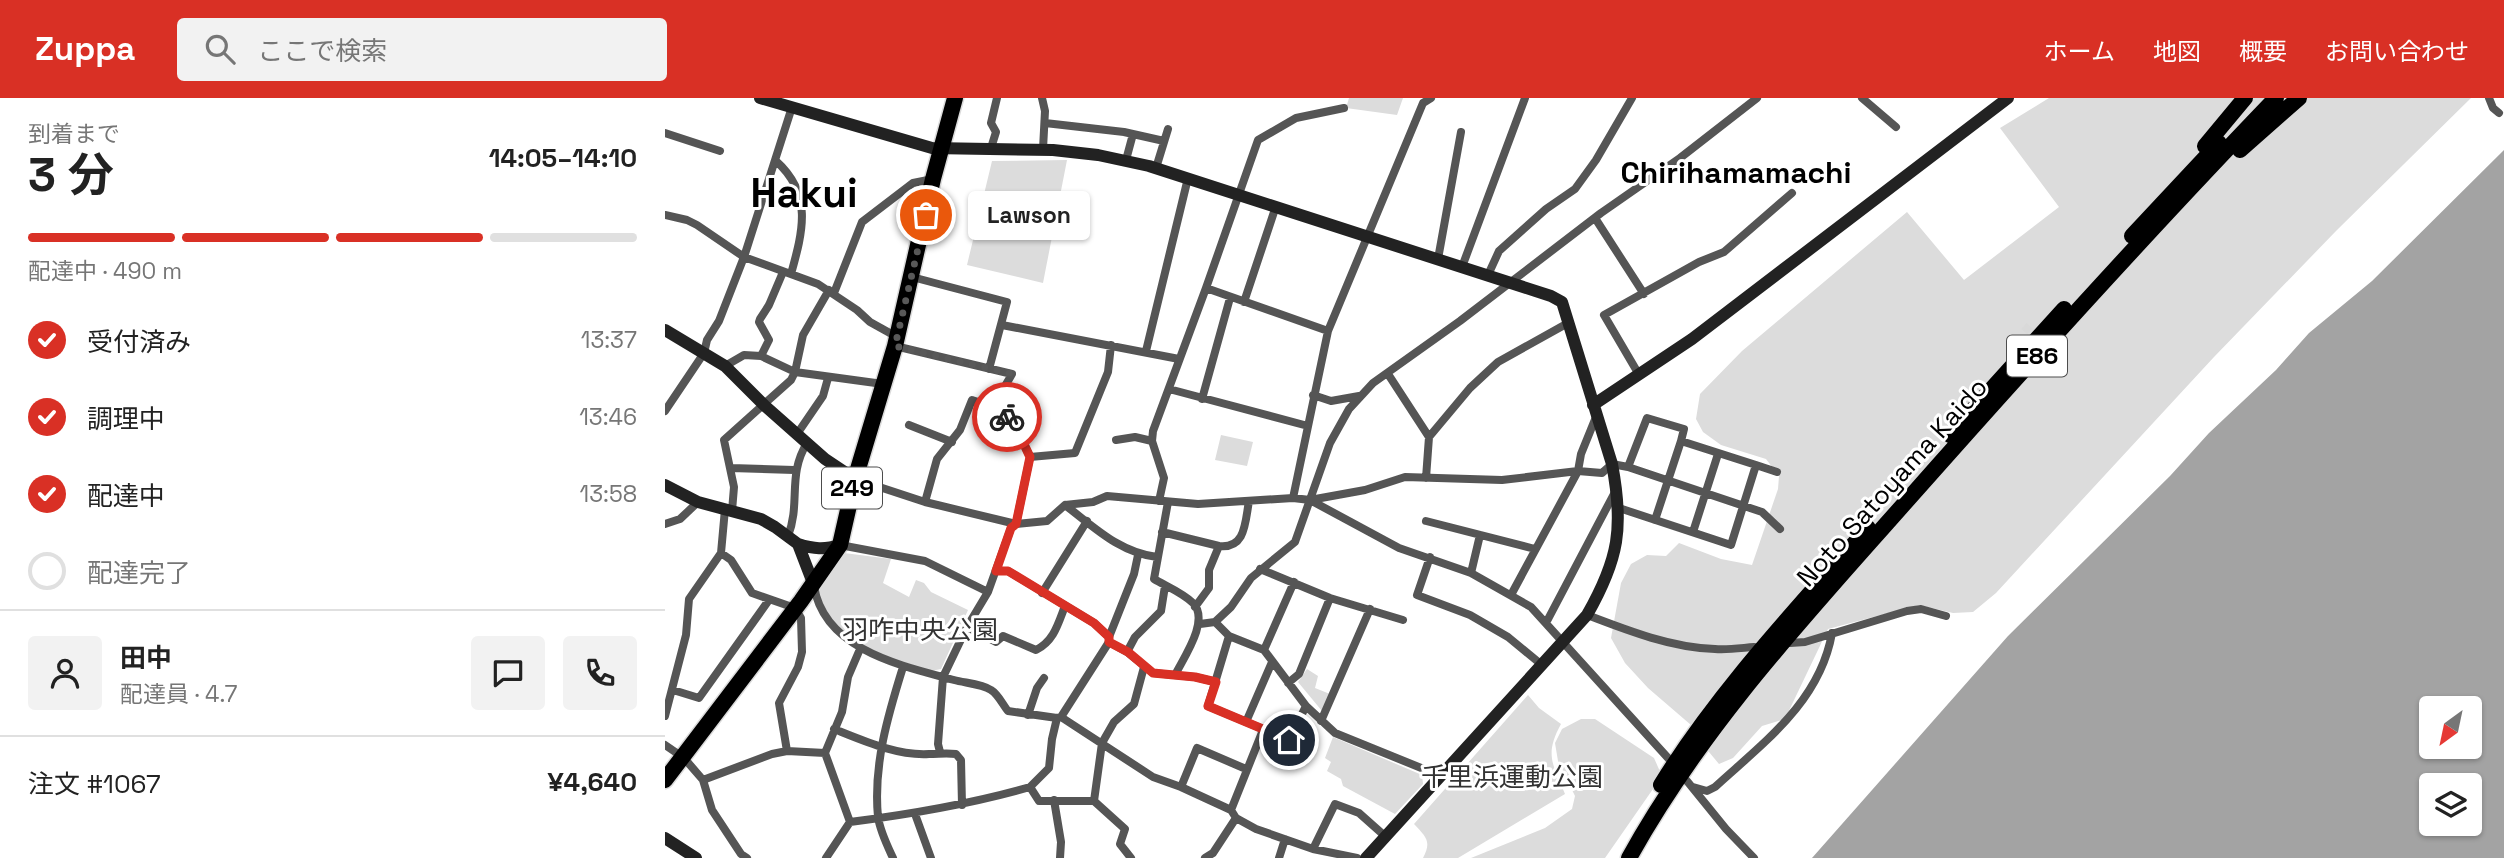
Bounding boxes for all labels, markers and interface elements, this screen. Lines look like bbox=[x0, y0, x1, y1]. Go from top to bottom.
search box bbox=[177, 18, 667, 81]
text: Zuppa bbox=[35, 28, 135, 70]
icon: search bbox=[201, 30, 239, 68]
text: ここで検索 bbox=[257, 34, 387, 68]
text: ホーム bbox=[2044, 36, 2115, 67]
text: 地図 bbox=[2153, 36, 2201, 67]
text: 概要 bbox=[2239, 36, 2287, 67]
text: お問い合わせ bbox=[2325, 36, 2469, 67]
text: 到着まで bbox=[28, 119, 120, 149]
text: 14:05–14:10 bbox=[489, 141, 637, 175]
text: 3 分 bbox=[28, 146, 114, 204]
district label: Chirihamamachi bbox=[1620, 153, 1852, 192]
district label: Hakui bbox=[750, 168, 858, 219]
pin bbox=[896, 185, 956, 245]
callout: Lawson bbox=[968, 190, 1091, 240]
icon: bag bbox=[907, 196, 945, 234]
text: Lawson bbox=[987, 200, 1071, 230]
text: 配達中 · 490 m bbox=[28, 256, 182, 286]
icon: check bbox=[28, 321, 66, 359]
text: 受付済み bbox=[87, 325, 191, 359]
text: 13:37 bbox=[581, 325, 637, 355]
road number: E86 bbox=[2007, 335, 2067, 376]
street label: Noto Satoyama Kaido bbox=[1789, 370, 1995, 594]
courier bbox=[972, 382, 1042, 452]
icon: check bbox=[28, 398, 66, 436]
icon: bike bbox=[988, 398, 1026, 436]
text: 調理中 bbox=[87, 402, 165, 436]
text: 13:46 bbox=[579, 402, 637, 432]
road number: 249 bbox=[822, 468, 882, 508]
icon: check bbox=[28, 475, 66, 513]
text: 配達中 bbox=[87, 479, 165, 513]
text: 13:58 bbox=[580, 479, 637, 509]
text: 配達完了 bbox=[87, 556, 191, 590]
park label: 羽咋中央公園 bbox=[842, 613, 998, 647]
button: person bbox=[28, 636, 102, 710]
button: chat bbox=[471, 636, 545, 710]
button: phone bbox=[563, 636, 637, 710]
text: 田中 bbox=[120, 641, 172, 675]
text: 配達員 · 4.7 bbox=[120, 679, 237, 709]
north arrow bbox=[2419, 696, 2481, 760]
map controls bbox=[2419, 696, 2482, 836]
pin bbox=[1259, 710, 1319, 770]
icon: home bbox=[1270, 721, 1308, 759]
park label: 千里浜運動公園 bbox=[1421, 760, 1603, 794]
text: ¥4,640 bbox=[548, 765, 637, 799]
text: 注文 #1067 bbox=[28, 767, 161, 801]
button: layers bbox=[2419, 773, 2482, 836]

